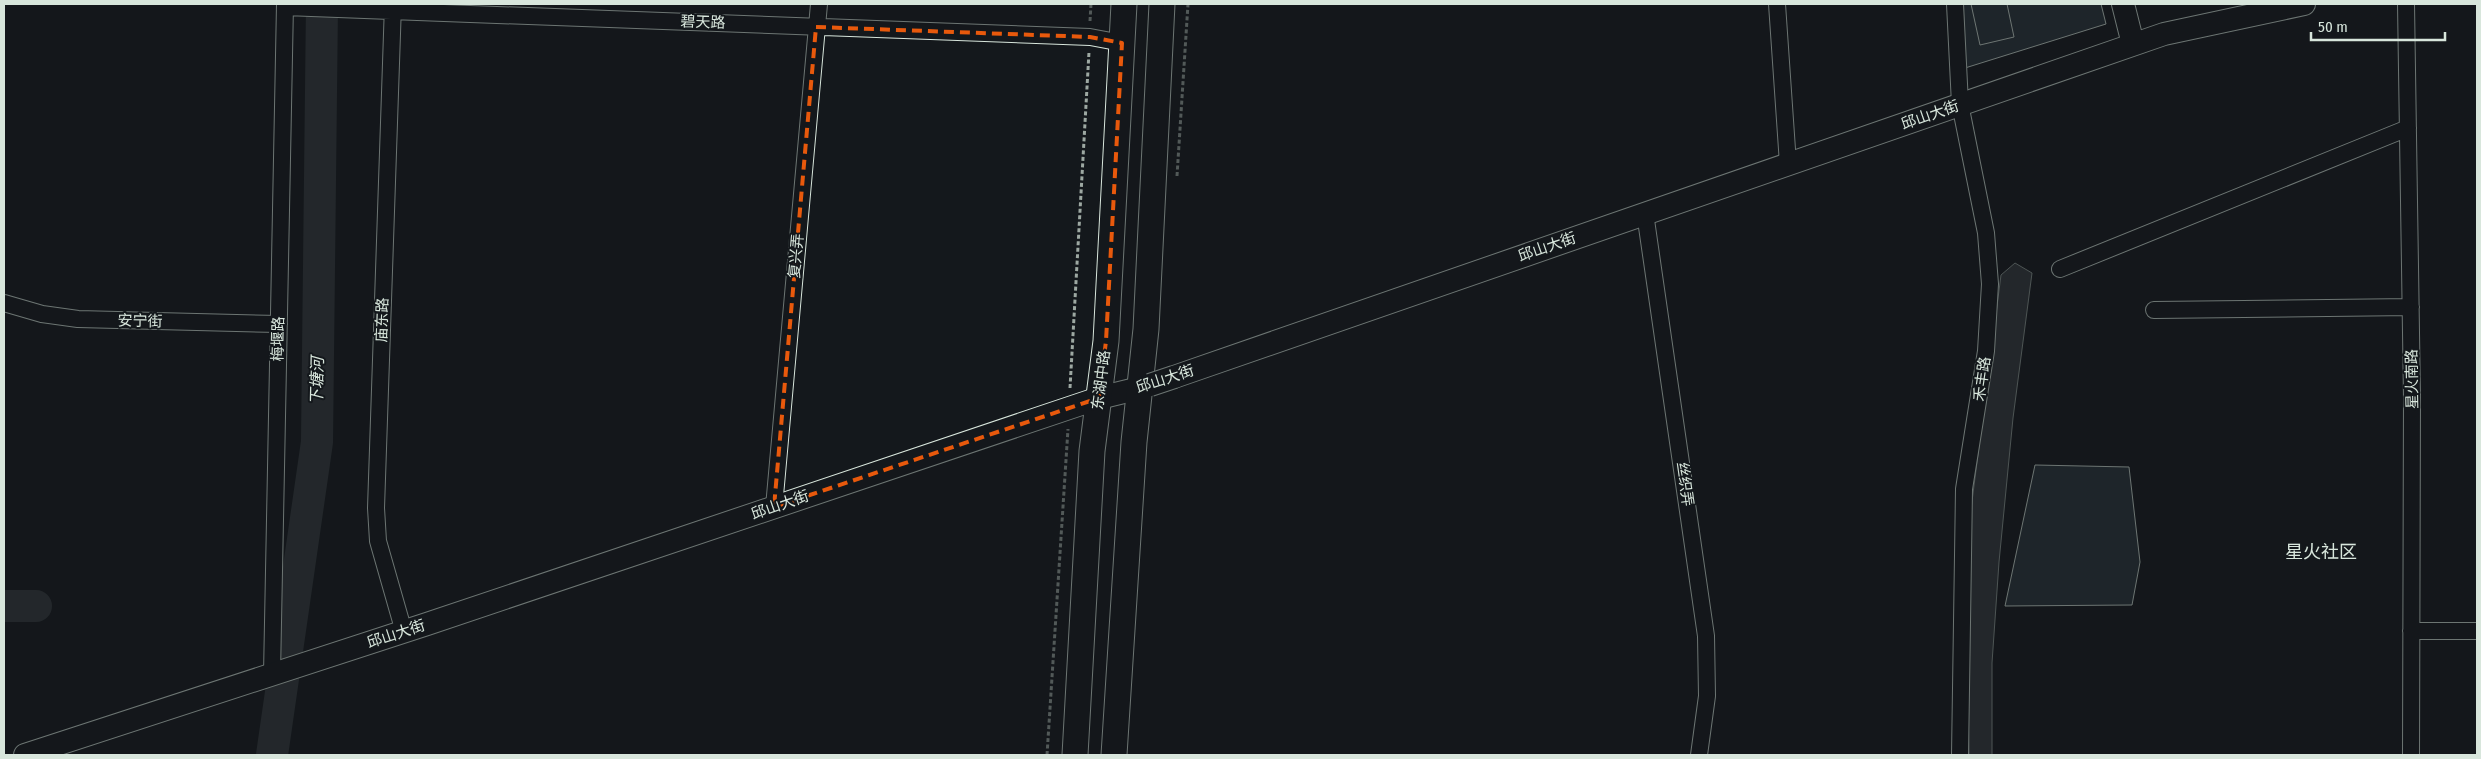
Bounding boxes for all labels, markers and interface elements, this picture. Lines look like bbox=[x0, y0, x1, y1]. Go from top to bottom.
scale bar bbox=[2311, 10, 2445, 42]
street label: 碧天路 bbox=[680, 12, 726, 32]
text: 50 m bbox=[2318, 18, 2348, 36]
street label: 邱山大街 bbox=[1899, 97, 1961, 133]
street label: 邱山大街 bbox=[1516, 229, 1578, 265]
street label: 复兴弄 bbox=[785, 233, 807, 279]
street label: 庙东路 bbox=[372, 297, 392, 343]
street label: 安宁街 bbox=[117, 312, 163, 330]
street label: 梅堰路 bbox=[269, 316, 287, 362]
street label: 东湖中路 bbox=[1088, 349, 1114, 411]
street label: 星火南路 bbox=[2402, 349, 2422, 409]
water label: 下塘河 bbox=[307, 354, 327, 405]
street label: 禾丰路 bbox=[1970, 355, 1994, 403]
street label: 邱山大街 bbox=[1134, 361, 1196, 397]
street label: 丝织弄 bbox=[1673, 460, 1697, 508]
street label: 邱山大街 bbox=[749, 487, 811, 523]
district label: 星火社区 bbox=[2285, 541, 2357, 563]
street label: 邱山大街 bbox=[365, 616, 427, 652]

